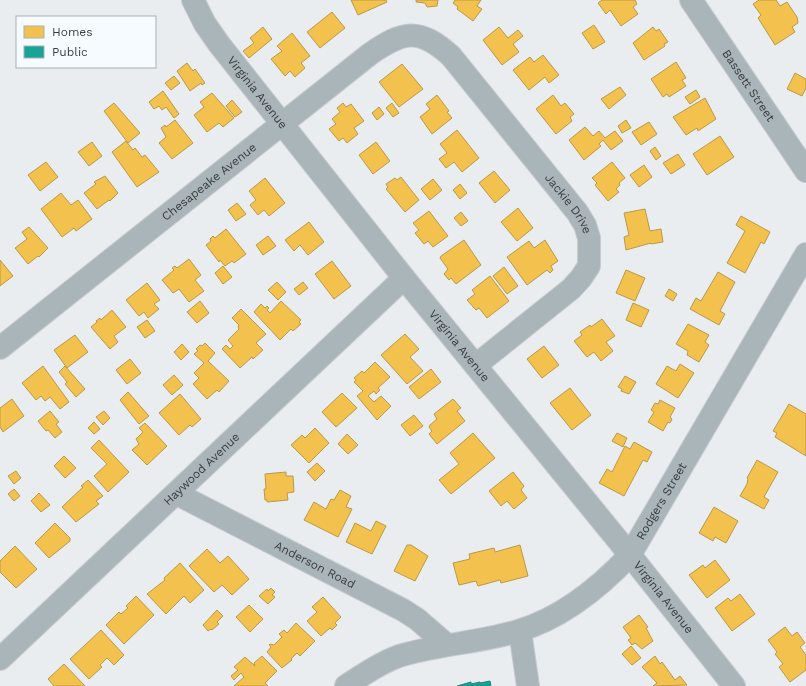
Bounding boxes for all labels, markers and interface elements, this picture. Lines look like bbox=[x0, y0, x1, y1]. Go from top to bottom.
legend bbox=[16, 16, 156, 68]
text: Homes bbox=[52, 25, 93, 39]
text: Public bbox=[52, 45, 88, 59]
street label: Bassett Street bbox=[719, 47, 778, 124]
street label: Virginia Avenue bbox=[224, 53, 290, 132]
street label: Chesapeake Avenue bbox=[159, 140, 259, 224]
street label: Jackie Drive bbox=[542, 171, 594, 235]
street label: Virginia Avenue bbox=[426, 307, 493, 385]
street label: Haywood Avenue bbox=[161, 430, 242, 508]
street label: Rodgers Street bbox=[633, 460, 689, 542]
street label: Anderson Road bbox=[272, 538, 358, 591]
street label: Virginia Avenue bbox=[631, 558, 697, 636]

